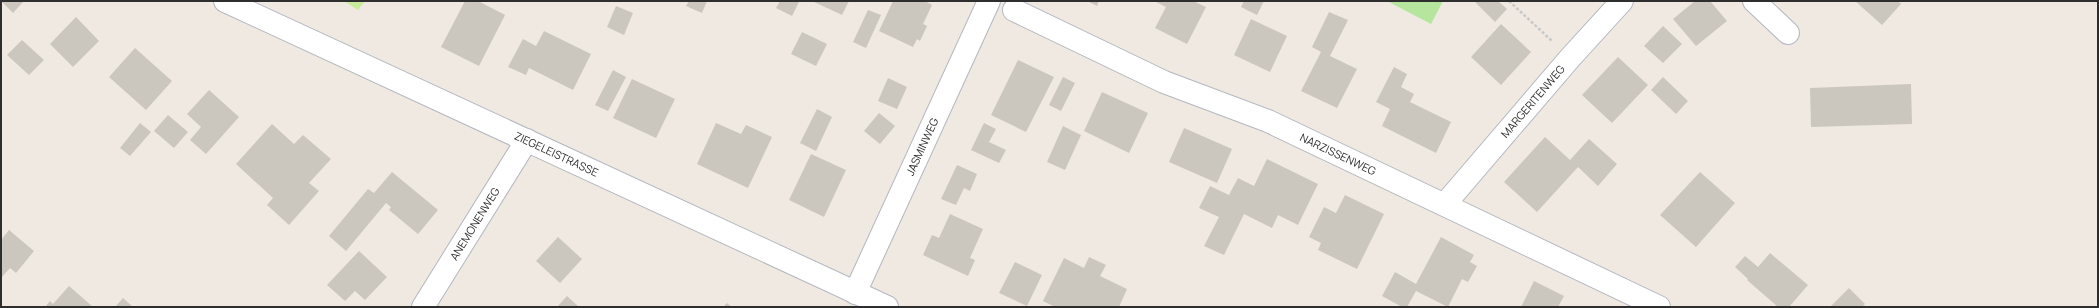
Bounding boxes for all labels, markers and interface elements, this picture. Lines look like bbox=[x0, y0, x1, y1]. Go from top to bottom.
street label: MARGERITENWEG bbox=[1497, 61, 1568, 141]
street label: JASMINWEG bbox=[902, 115, 942, 178]
street label: ZIEGELEISTRASSE bbox=[512, 128, 601, 180]
street label: NARZISSENWEG bbox=[1298, 129, 1379, 178]
street label: ANEMONENWEG bbox=[446, 184, 503, 263]

